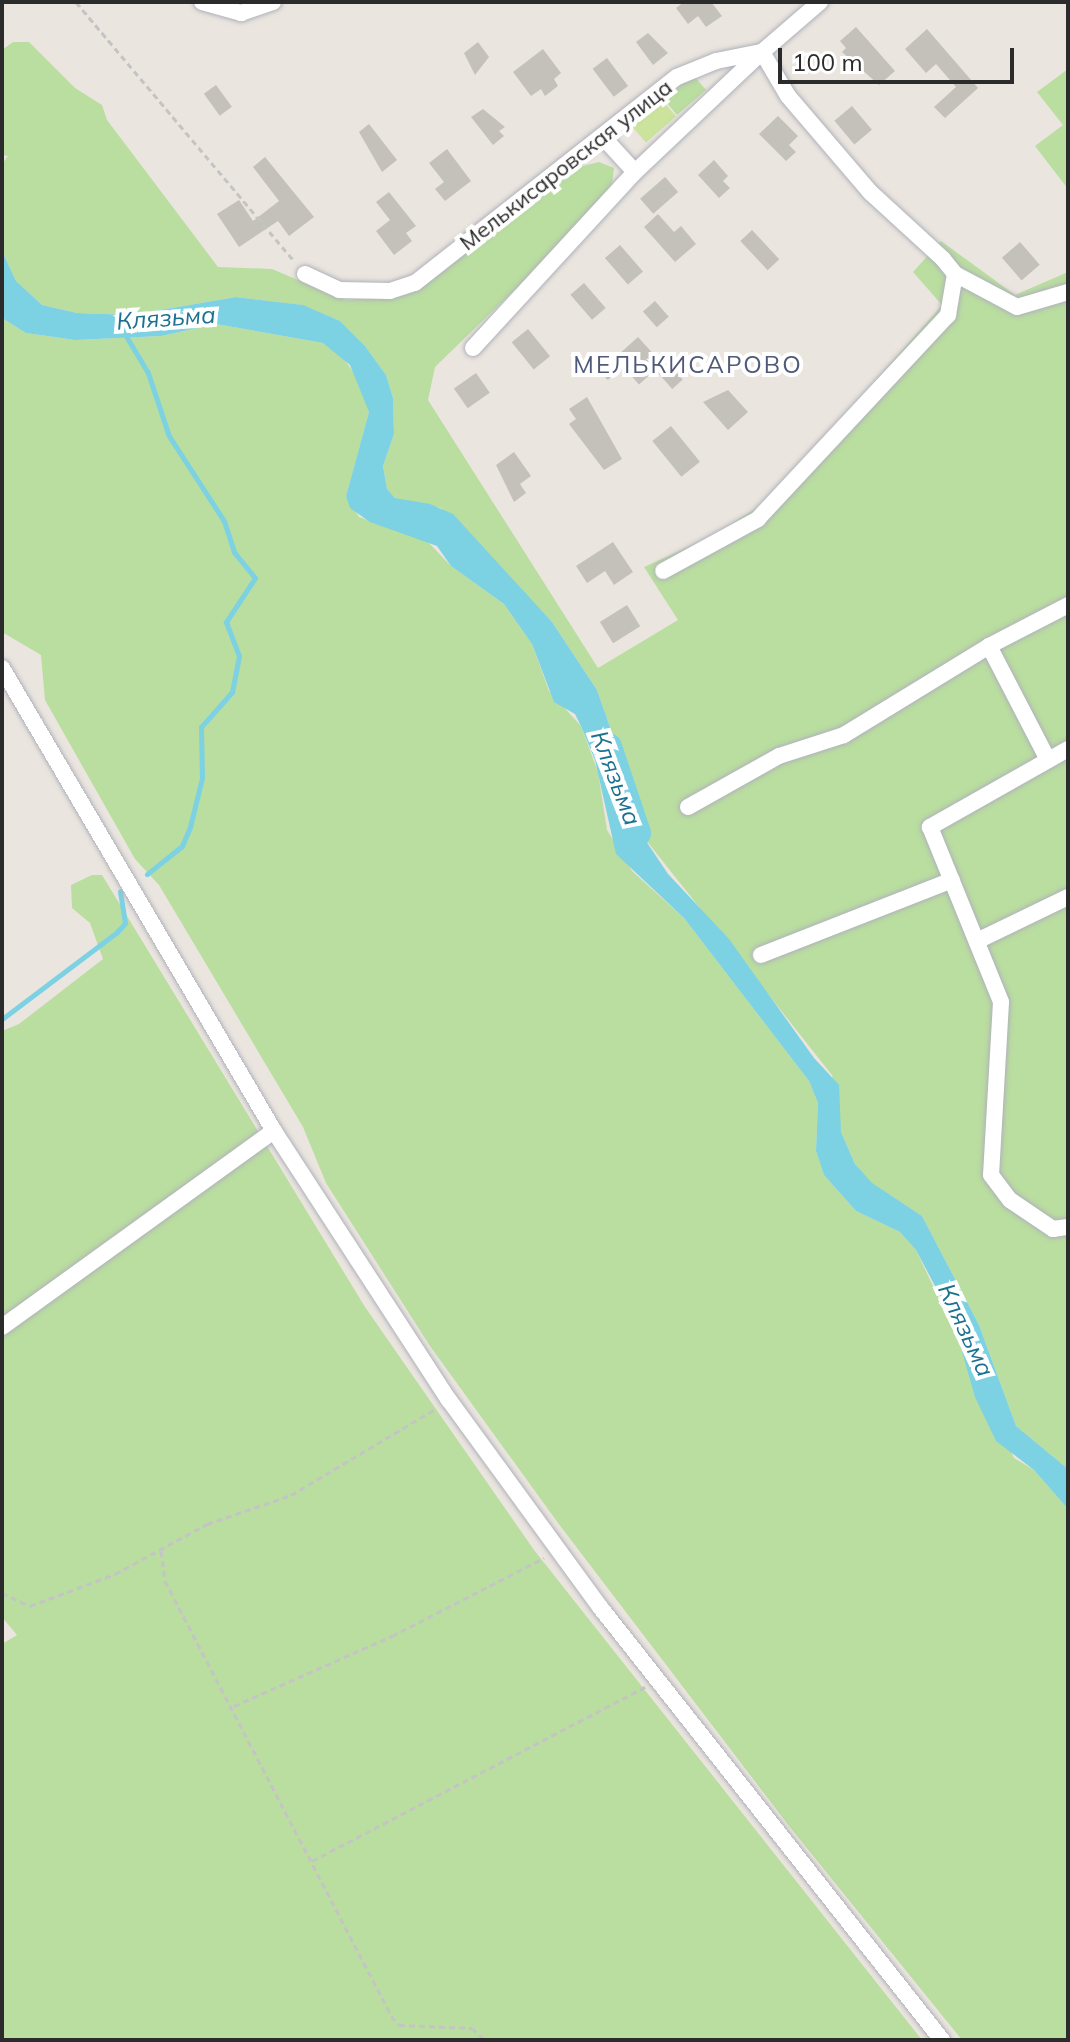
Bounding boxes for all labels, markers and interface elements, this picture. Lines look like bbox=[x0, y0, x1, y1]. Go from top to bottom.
scale bar bbox=[782, 32, 1018, 82]
text: 100 m bbox=[792, 47, 863, 77]
street label: Мелькисаровская улица bbox=[455, 74, 677, 256]
water label: Клязьма bbox=[116, 300, 216, 336]
district label: МЕЛЬКИСАРОВО bbox=[573, 351, 803, 379]
water label: Клязьма bbox=[585, 727, 647, 829]
water label: Клязьма bbox=[932, 1279, 1000, 1381]

